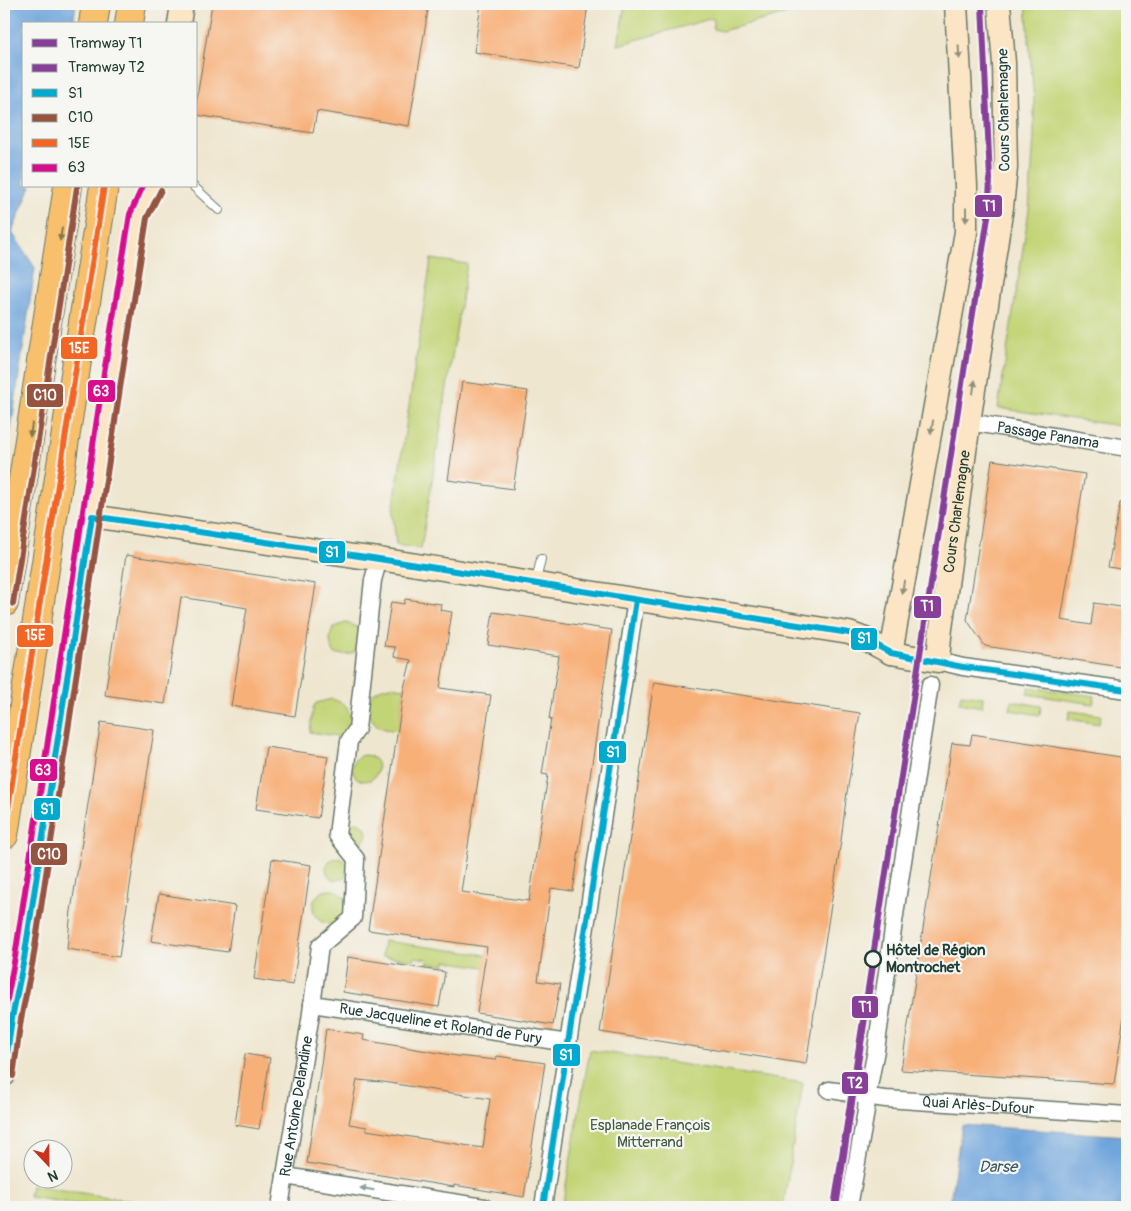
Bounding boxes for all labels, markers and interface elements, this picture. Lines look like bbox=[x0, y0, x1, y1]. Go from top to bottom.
legend bbox=[22, 22, 198, 188]
text: Tramway T1 bbox=[68, 34, 142, 53]
one-way arrow bbox=[956, 45, 964, 61]
street label: Cours Charlemagne bbox=[993, 48, 1015, 172]
text: Tramway T2 bbox=[68, 58, 145, 77]
text: S1 bbox=[68, 84, 83, 103]
text: C10 bbox=[68, 108, 93, 127]
text: 15E bbox=[68, 134, 90, 153]
text: 63 bbox=[68, 158, 85, 177]
line badge: T1 bbox=[974, 194, 1003, 218]
text: T1 bbox=[981, 198, 996, 215]
one-way arrow bbox=[962, 207, 970, 223]
one-way arrow bbox=[56, 227, 64, 243]
line badge: 15E bbox=[60, 336, 98, 360]
text: 15E bbox=[69, 340, 90, 357]
line badge: 63 bbox=[87, 379, 116, 403]
one-way arrow bbox=[971, 379, 979, 395]
line badge: C10 bbox=[26, 383, 64, 408]
text: 63 bbox=[93, 383, 109, 400]
text: C10 bbox=[33, 387, 57, 404]
street label: Passage Panama bbox=[995, 417, 1100, 453]
one-way arrow bbox=[927, 419, 935, 435]
one-way arrow bbox=[26, 422, 34, 438]
street label: Cours Charlemagne bbox=[939, 448, 975, 574]
line badge: S1 bbox=[318, 540, 346, 564]
text: S1 bbox=[325, 544, 339, 561]
one-way arrow bbox=[899, 579, 907, 595]
line badge: T1 bbox=[913, 595, 942, 619]
text: T1 bbox=[919, 598, 934, 615]
line badge: 15E bbox=[16, 624, 54, 648]
text: 15E bbox=[25, 627, 46, 644]
line badge: S1 bbox=[850, 627, 878, 651]
text: S1 bbox=[857, 630, 871, 647]
line badge: S1 bbox=[598, 740, 627, 764]
text: S1 bbox=[606, 744, 620, 761]
line badge: 63 bbox=[29, 758, 58, 782]
text: 63 bbox=[35, 762, 51, 779]
line badge: S1 bbox=[33, 797, 61, 821]
text: S1 bbox=[40, 801, 54, 818]
line badge: C10 bbox=[30, 842, 68, 866]
text: C10 bbox=[37, 846, 61, 863]
place label: Hôtel de Région Montrochet bbox=[886, 941, 986, 977]
marker: Hôtel de Région Montrochet bbox=[864, 950, 882, 968]
line badge: T1 bbox=[851, 995, 879, 1019]
street label: Rue Jacqueline et Roland de Pury bbox=[338, 999, 544, 1048]
text: T1 bbox=[857, 999, 872, 1016]
street label: Rue Antoine Delandine bbox=[276, 1034, 317, 1178]
line badge: S1 bbox=[552, 1043, 581, 1067]
text: S1 bbox=[559, 1047, 573, 1064]
line badge: T2 bbox=[841, 1071, 869, 1095]
text: T2 bbox=[846, 1075, 863, 1092]
street label: Quai Arlès-Dufour bbox=[921, 1092, 1035, 1118]
park label: Esplanade François Mitterrand bbox=[590, 1116, 710, 1152]
north arrow bbox=[22, 1138, 72, 1188]
water label: Darse bbox=[979, 1157, 1019, 1177]
text: N bbox=[45, 1166, 60, 1185]
one-way arrow bbox=[359, 1185, 375, 1193]

